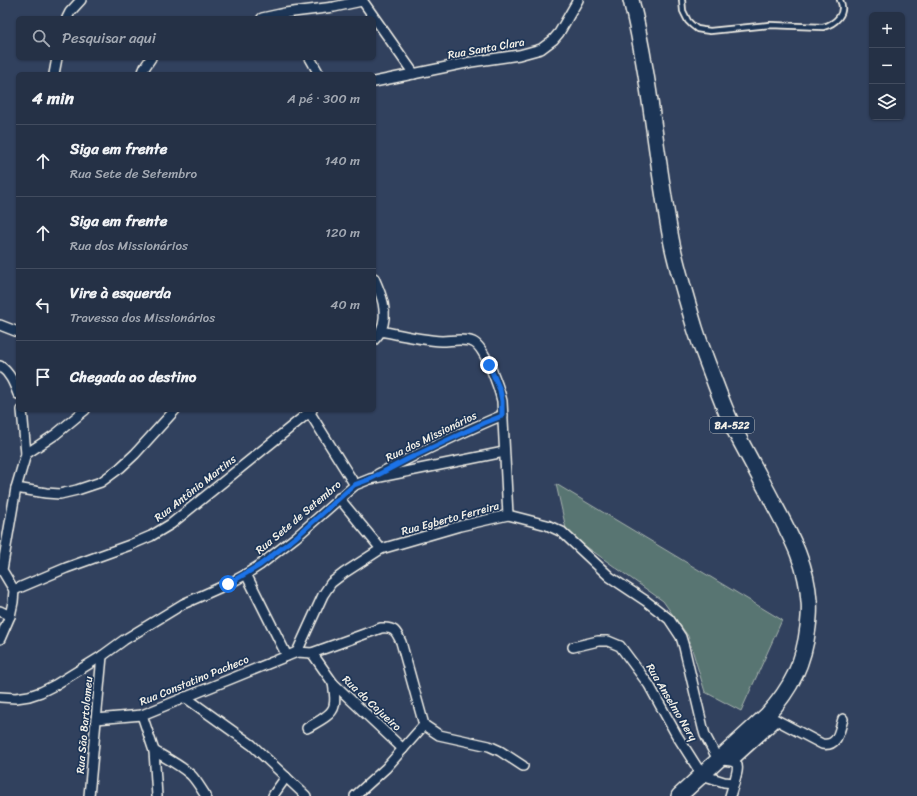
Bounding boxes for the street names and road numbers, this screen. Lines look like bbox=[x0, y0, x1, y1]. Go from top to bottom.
street label: Rua Santa Clara bbox=[446, 32, 526, 65]
street label: Rua dos Missionários bbox=[382, 406, 481, 467]
road number: BA-522 bbox=[710, 417, 754, 433]
street label: Rua Antônio Martins bbox=[150, 450, 241, 527]
street label: Rua Sete de Setembro bbox=[251, 475, 346, 559]
street label: Rua Egberto Ferreira bbox=[399, 496, 502, 541]
street label: Rua Constatino Pacheco bbox=[137, 650, 252, 711]
street label: Rua Anselmo Nery bbox=[641, 660, 703, 745]
street label: Rua do Cajueiro bbox=[338, 671, 406, 736]
street label: Rua São Bartolomeu bbox=[71, 675, 98, 775]

